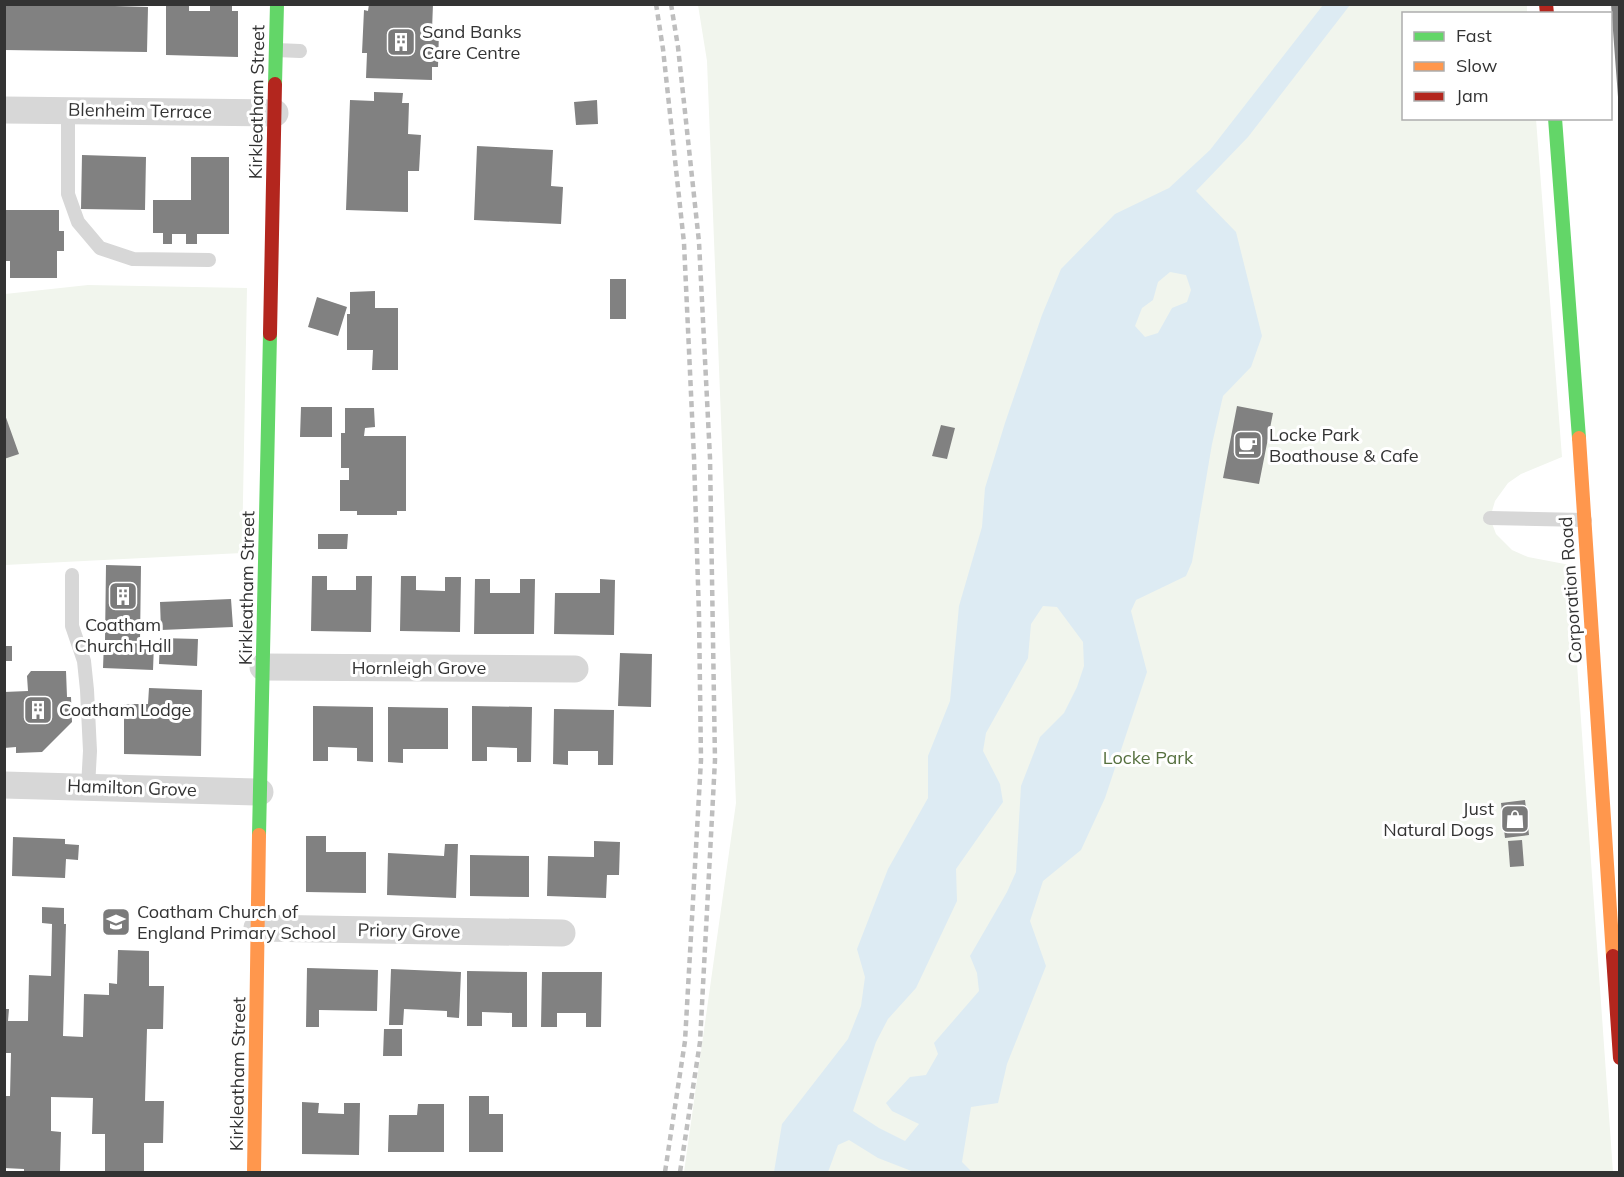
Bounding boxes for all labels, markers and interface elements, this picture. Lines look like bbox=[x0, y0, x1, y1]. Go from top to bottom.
legend bbox=[1402, 12, 1612, 120]
place label: Sand Banks Care Centre bbox=[422, 20, 522, 64]
text: Fast bbox=[1456, 24, 1492, 47]
street label: Kirkleatham Street bbox=[244, 25, 269, 179]
building icon: Sand Banks Care Centre bbox=[385, 26, 417, 58]
text: Slow bbox=[1456, 54, 1498, 77]
text: Jam bbox=[1456, 84, 1489, 107]
street label: Blenheim Terrace bbox=[68, 98, 212, 123]
place label: Locke Park Boathouse & Cafe bbox=[1269, 423, 1418, 467]
cafe icon: Locke Park Boathouse & Cafe bbox=[1232, 429, 1264, 461]
street label: Kirkleatham Street bbox=[234, 511, 259, 665]
street label: Corporation Road bbox=[1554, 516, 1587, 664]
building icon: Coatham Church Hall bbox=[107, 580, 139, 612]
place label: Coatham Church Hall bbox=[75, 613, 171, 657]
street label: Hornleigh Grove bbox=[352, 656, 486, 679]
building icon: Coatham Lodge bbox=[22, 694, 54, 726]
place label: Coatham Lodge bbox=[59, 698, 191, 721]
park label: Locke Park bbox=[1103, 746, 1194, 769]
street label: Hamilton Grove bbox=[67, 774, 197, 801]
place label: Just Natural Dogs bbox=[1383, 797, 1494, 841]
shop icon: Just Natural Dogs bbox=[1499, 803, 1531, 835]
place label: Coatham Church of England Primary School bbox=[137, 900, 336, 944]
school or university icon: Coatham Church of England Primary School bbox=[100, 906, 132, 938]
street label: Priory Grove bbox=[357, 918, 461, 943]
street label: Kirkleatham Street bbox=[225, 997, 250, 1151]

